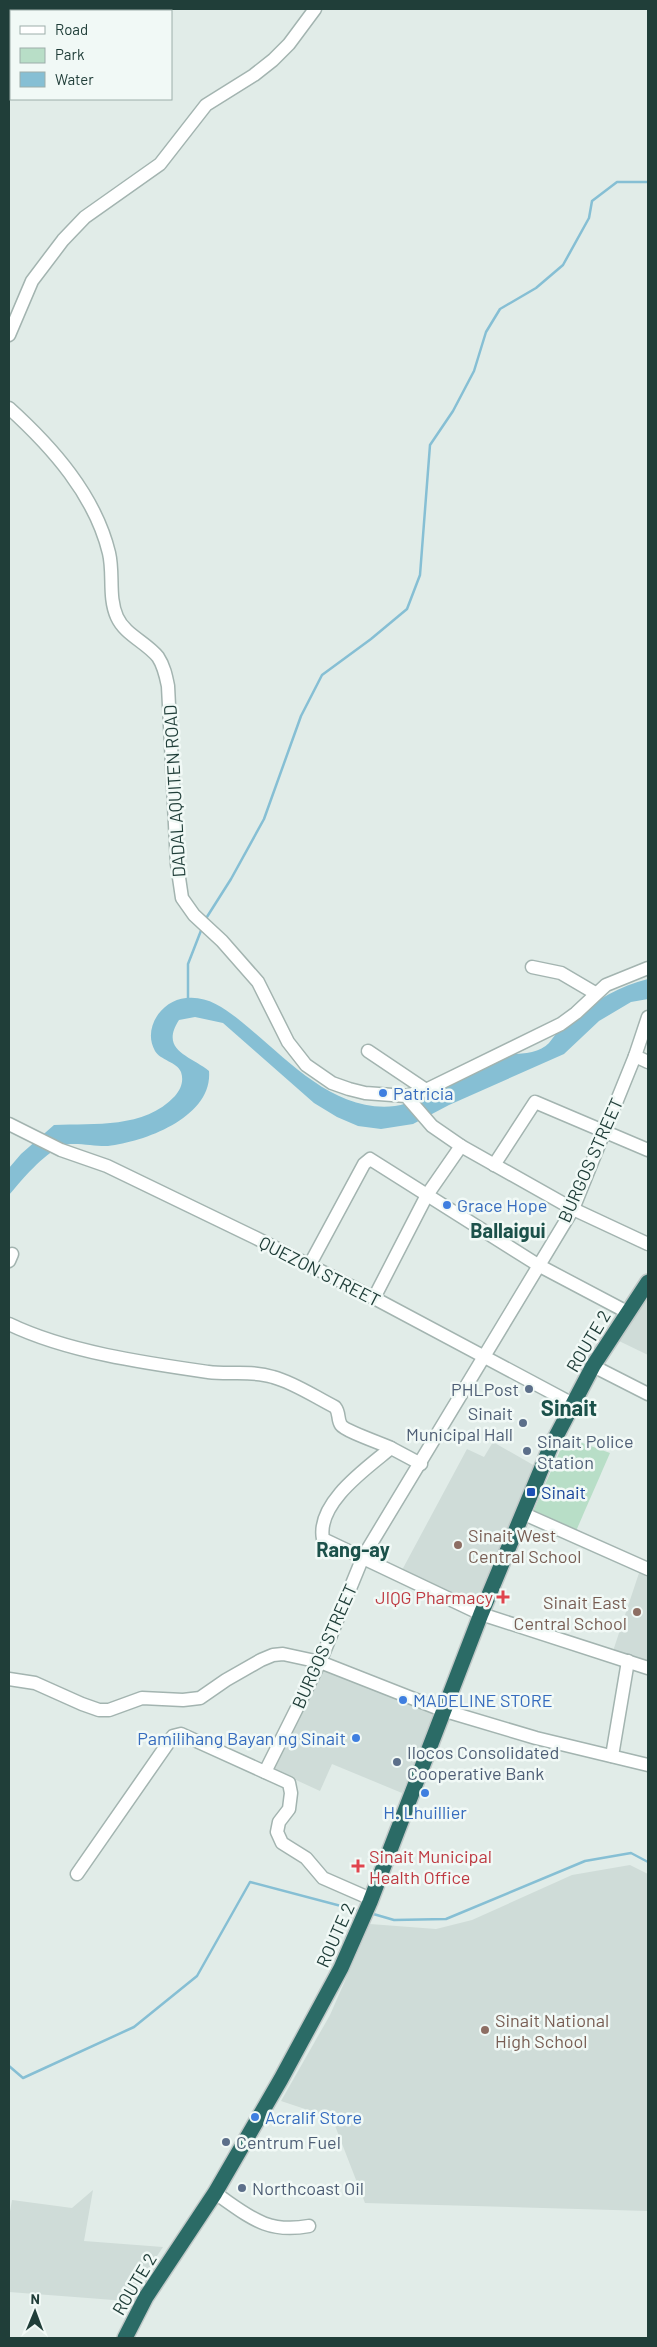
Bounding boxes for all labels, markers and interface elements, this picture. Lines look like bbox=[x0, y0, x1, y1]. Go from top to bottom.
legend bbox=[10, 10, 172, 100]
text: Road bbox=[55, 20, 88, 38]
text: Park bbox=[55, 45, 85, 63]
text: Water bbox=[55, 70, 94, 88]
street label: DADALAQUITEN ROAD bbox=[158, 704, 190, 878]
place label: Patricia bbox=[393, 1082, 454, 1104]
marker: Patricia bbox=[377, 1087, 389, 1099]
street label: BURGOS STREET bbox=[553, 1094, 627, 1226]
place label: Grace Hope bbox=[457, 1194, 547, 1216]
marker: Grace Hope bbox=[441, 1199, 453, 1211]
district label: Ballaigui bbox=[470, 1218, 546, 1242]
street label: QUEZON STREET bbox=[256, 1231, 384, 1311]
street label: ROUTE 2 bbox=[561, 1306, 615, 1376]
place label: PHLPost bbox=[451, 1378, 519, 1400]
marker: PHLPost bbox=[523, 1383, 535, 1395]
district label: Sinait bbox=[541, 1394, 597, 1420]
place label: Sinait Municipal Hall bbox=[406, 1402, 513, 1445]
marker: Sinait Municipal Hall bbox=[517, 1417, 529, 1429]
place label: Sinait Police Station bbox=[537, 1430, 634, 1473]
marker: Sinait Police Station bbox=[521, 1445, 533, 1457]
place label: Sinait bbox=[541, 1481, 586, 1503]
marker: Sinait bbox=[525, 1486, 537, 1498]
place label: Sinait West Central School bbox=[468, 1524, 581, 1567]
district label: Rang-ay bbox=[316, 1537, 390, 1561]
marker: Sinait West Central School bbox=[452, 1539, 464, 1551]
street label: BURGOS STREET bbox=[287, 1580, 361, 1712]
place label: JIQG Pharmacy bbox=[375, 1586, 493, 1608]
marker: JIQG Pharmacy bbox=[497, 1591, 509, 1603]
place label: Sinait East Central School bbox=[514, 1591, 627, 1634]
marker: Sinait East Central School bbox=[631, 1606, 643, 1618]
place label: MADELINE STORE bbox=[413, 1689, 553, 1711]
marker: MADELINE STORE bbox=[397, 1694, 409, 1706]
place label: Pamilihang Bayan ng Sinait bbox=[137, 1727, 346, 1749]
marker: Pamilihang Bayan ng Sinait bbox=[350, 1732, 362, 1744]
place label: Ilocos Consolidated Cooperative Bank bbox=[407, 1741, 559, 1784]
marker: Ilocos Consolidated Cooperative Bank bbox=[391, 1756, 403, 1768]
marker: H. Lhuillier bbox=[419, 1787, 431, 1799]
place label: H. Lhuillier bbox=[383, 1801, 467, 1823]
place label: Sinait Municipal Health Office bbox=[369, 1845, 492, 1888]
marker: Sinait Municipal Health Office bbox=[351, 1859, 365, 1873]
street label: ROUTE 2 bbox=[311, 1899, 359, 1971]
place label: Sinait National High School bbox=[495, 2009, 609, 2052]
marker: Sinait National High School bbox=[479, 2024, 491, 2036]
place label: Acralif Store bbox=[265, 2106, 362, 2128]
marker: Acralif Store bbox=[249, 2111, 261, 2123]
place label: Centrum Fuel bbox=[236, 2131, 341, 2153]
marker: Centrum Fuel bbox=[220, 2136, 232, 2148]
place label: Northcoast Oil bbox=[252, 2177, 364, 2199]
marker: Northcoast Oil bbox=[236, 2182, 248, 2194]
street label: ROUTE 2 bbox=[107, 2249, 161, 2319]
north arrow bbox=[10, 2287, 60, 2337]
text: N bbox=[30, 2290, 40, 2307]

